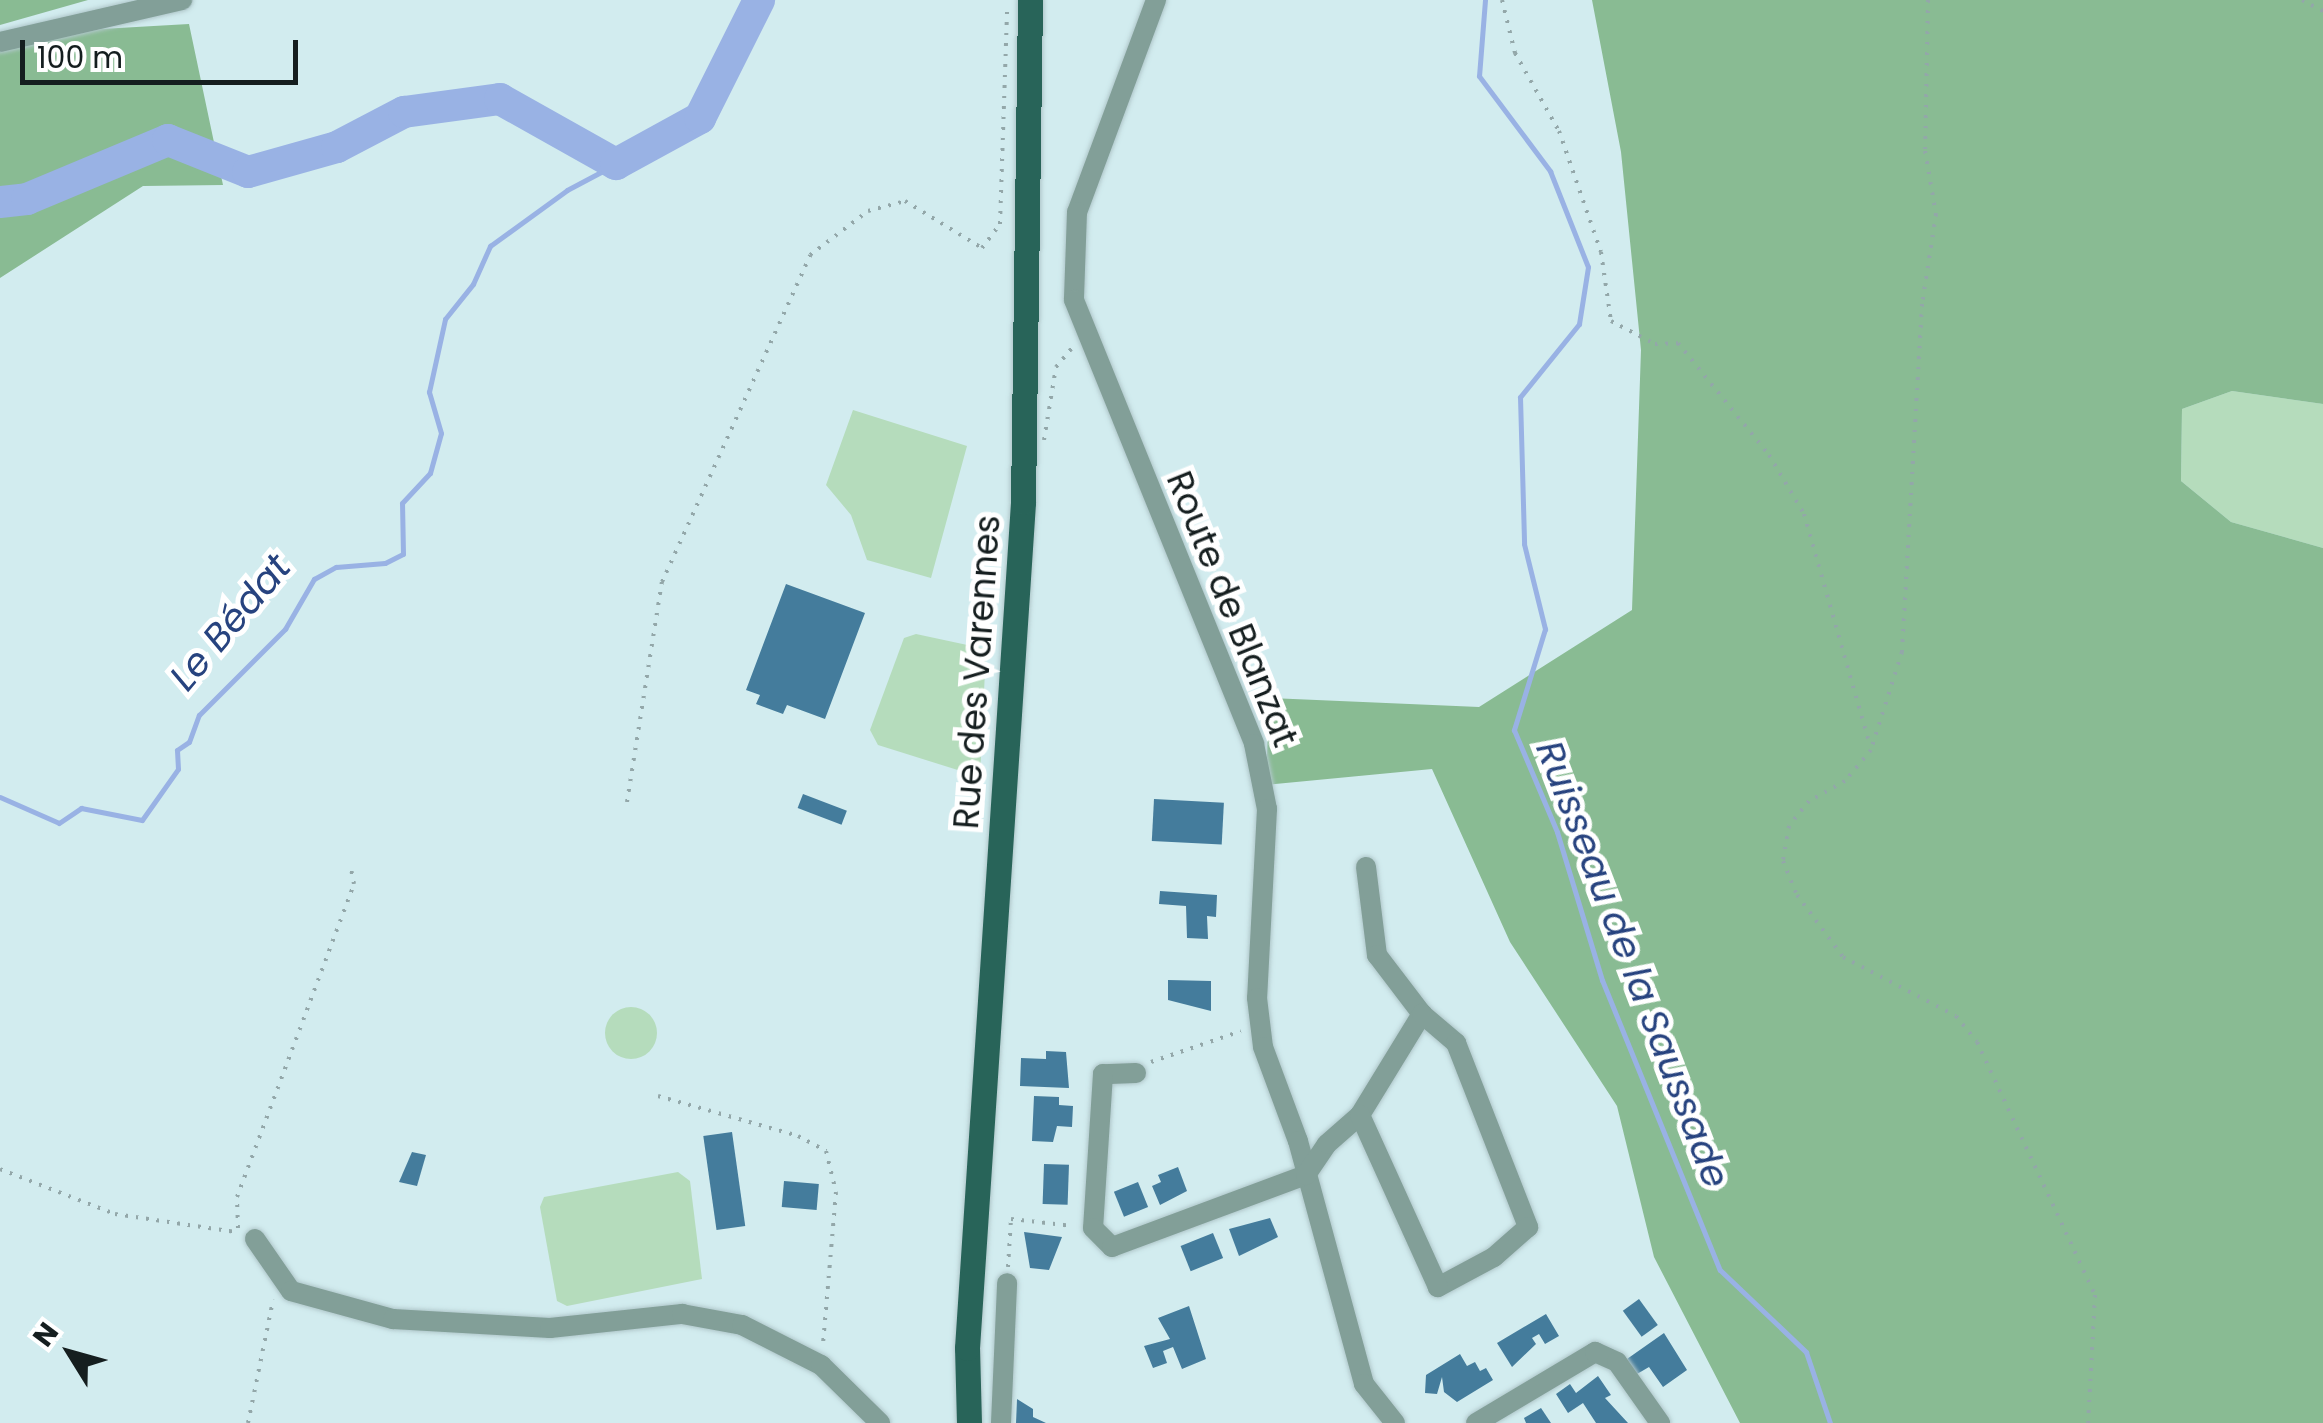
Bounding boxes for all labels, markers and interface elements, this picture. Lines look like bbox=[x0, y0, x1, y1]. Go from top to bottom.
scale bar bbox=[25, 20, 302, 82]
text: 100 m bbox=[37, 36, 123, 79]
street label: Route de Blanzat bbox=[1158, 465, 1306, 753]
street label: Rue des Varennes bbox=[945, 514, 1009, 830]
water label: Le Bédat bbox=[160, 545, 300, 699]
water label: Ruisseau de la Saussade bbox=[1527, 734, 1739, 1194]
north arrow bbox=[20, 1303, 120, 1403]
text: N bbox=[24, 1314, 68, 1355]

